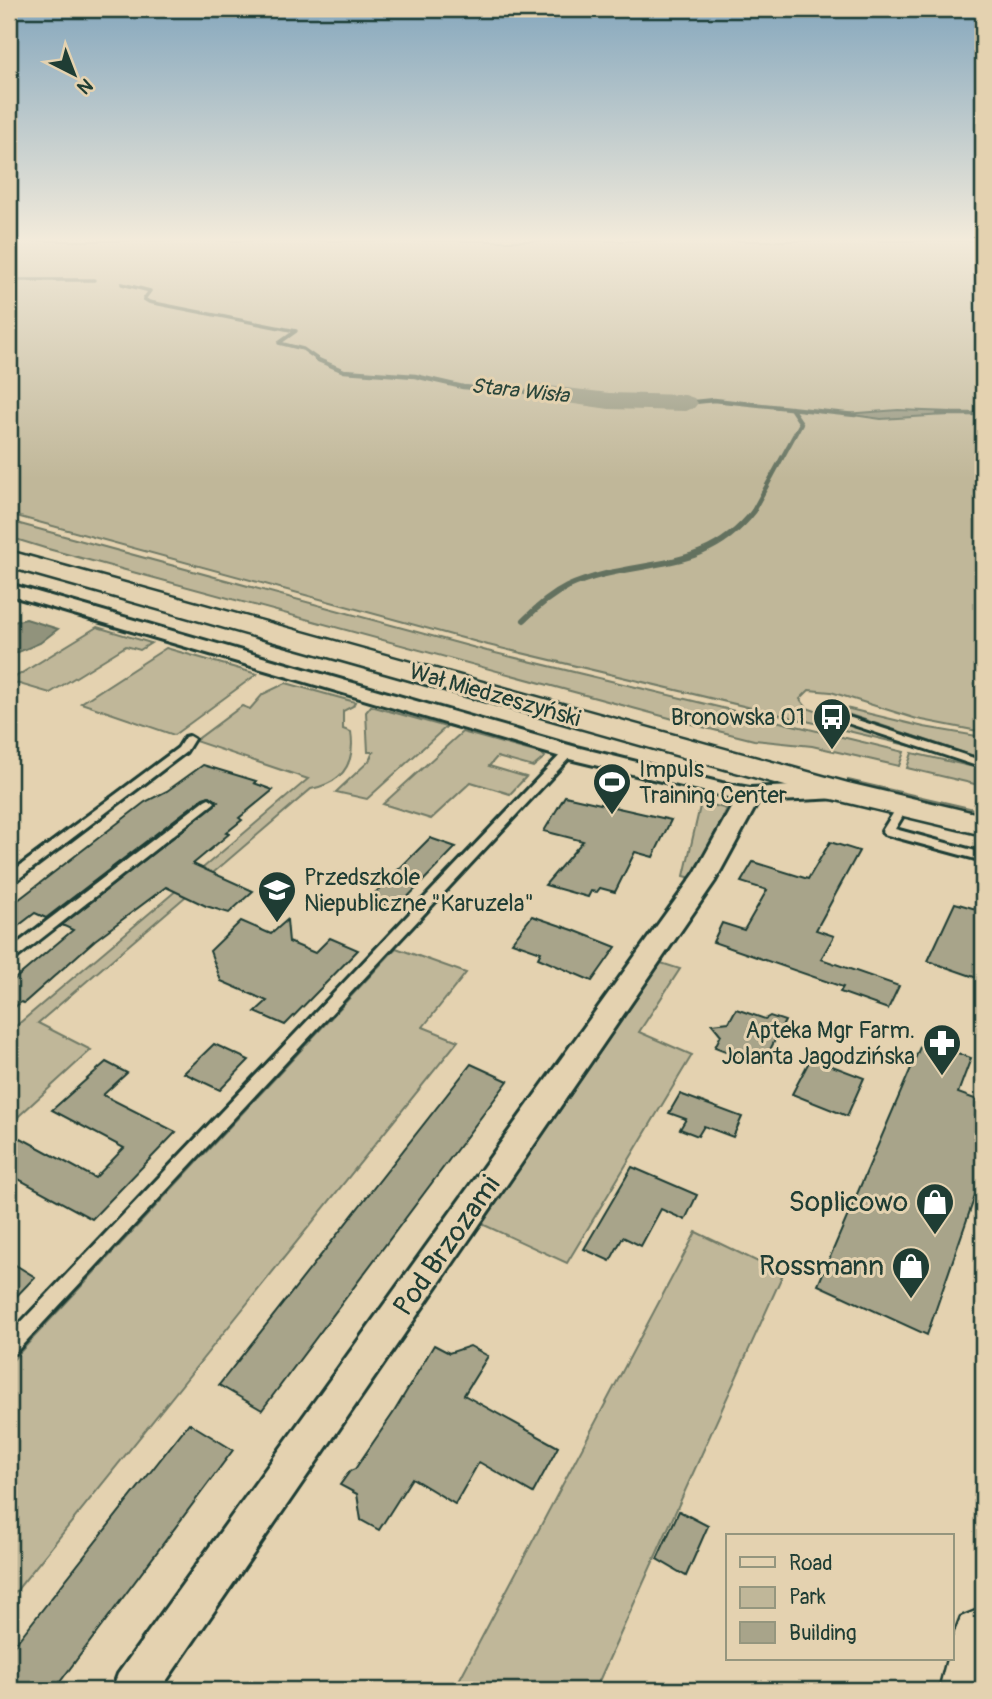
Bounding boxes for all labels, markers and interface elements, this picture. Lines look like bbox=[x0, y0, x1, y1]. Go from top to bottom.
north arrow bbox=[38, 38, 108, 108]
text: N bbox=[72, 73, 98, 99]
water label: Stara Wisła bbox=[470, 372, 572, 410]
street label: Wał Miedzeszyński bbox=[406, 657, 584, 733]
bus stop icon: Bronowska 01 bbox=[811, 696, 853, 751]
place label: Bronowska 01 bbox=[671, 703, 805, 732]
place label: Impuls Training Center bbox=[639, 755, 787, 810]
sports icon: Impuls Training Center bbox=[591, 761, 633, 816]
place label: Przedszkole Niepubliczne "Karuzela" bbox=[304, 863, 534, 918]
school or university icon: Przedszkole Niepubliczne "Karuzela" bbox=[256, 869, 298, 924]
place label: Apteka Mgr Farm. Jolanta Jagodzińska bbox=[722, 1016, 915, 1071]
pharmacy icon: Apteka Mgr Farm. Jolanta Jagodzińska bbox=[921, 1022, 963, 1077]
street label: Pod Brzozami bbox=[386, 1169, 508, 1323]
shop icon: Soplicowo bbox=[914, 1181, 956, 1236]
place label: Soplicowo bbox=[789, 1185, 908, 1220]
shop icon: Rossmann bbox=[890, 1245, 932, 1300]
place label: Rossmann bbox=[759, 1249, 884, 1284]
legend bbox=[726, 1534, 954, 1660]
text: Road bbox=[789, 1550, 833, 1577]
text: Park bbox=[789, 1584, 826, 1611]
text: Building bbox=[789, 1620, 856, 1647]

